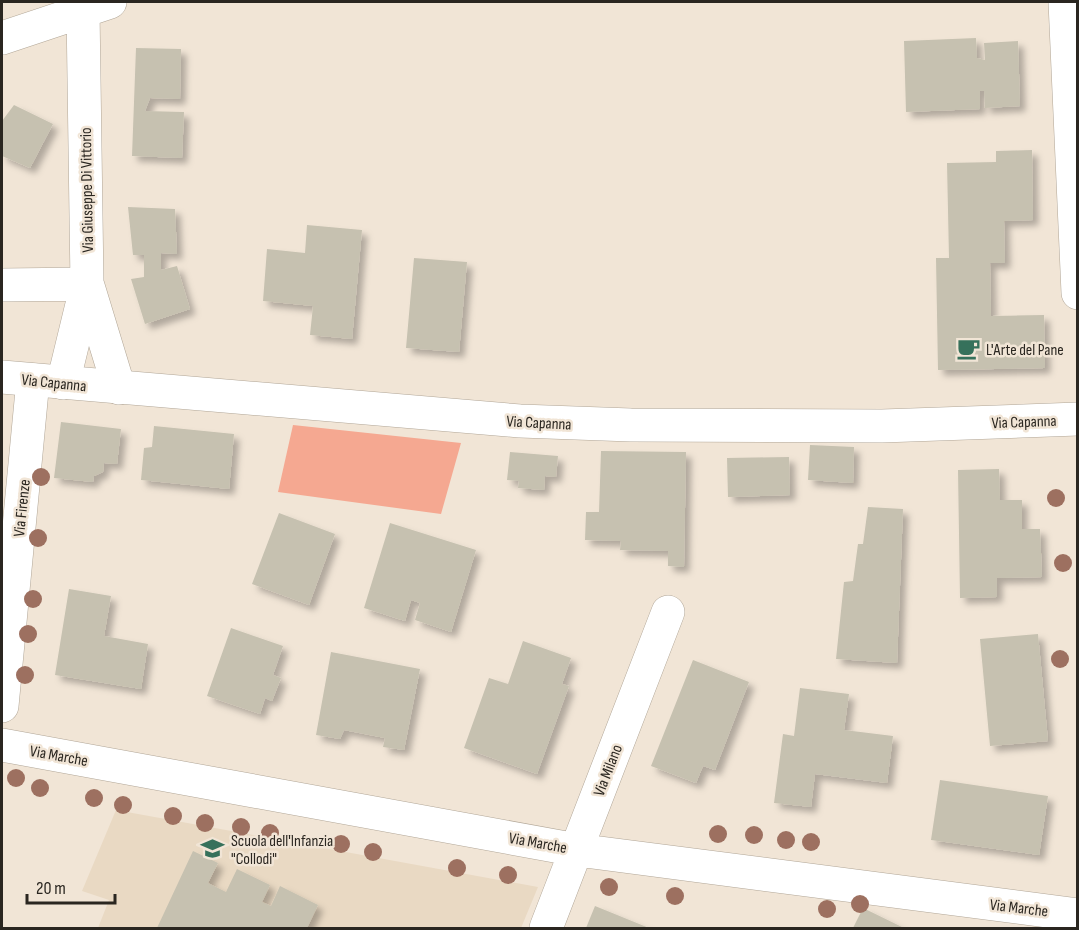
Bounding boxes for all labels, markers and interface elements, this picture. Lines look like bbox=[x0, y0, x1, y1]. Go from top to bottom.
street label: Via Giuseppe Di Vittorio bbox=[77, 127, 98, 253]
cafe icon: L'Arte del Pane bbox=[955, 336, 981, 362]
place label: L'Arte del Pane bbox=[986, 341, 1064, 360]
street label: Via Capanna bbox=[20, 371, 87, 396]
street label: Via Capanna bbox=[506, 412, 572, 435]
street label: Via Capanna bbox=[991, 412, 1057, 433]
street label: Via Firenze bbox=[10, 478, 35, 538]
street label: Via Marche bbox=[28, 742, 89, 771]
street label: Via Milano bbox=[590, 742, 627, 799]
street label: Via Marche bbox=[507, 829, 568, 858]
place label: Scuola dell'Infanzia "Collodi" bbox=[231, 832, 333, 869]
school or university icon: Scuola dell'Infanzia "Collodi" bbox=[200, 836, 226, 862]
scale bar bbox=[27, 867, 116, 905]
text: 20 m bbox=[36, 878, 66, 899]
street label: Via Marche bbox=[989, 895, 1049, 921]

